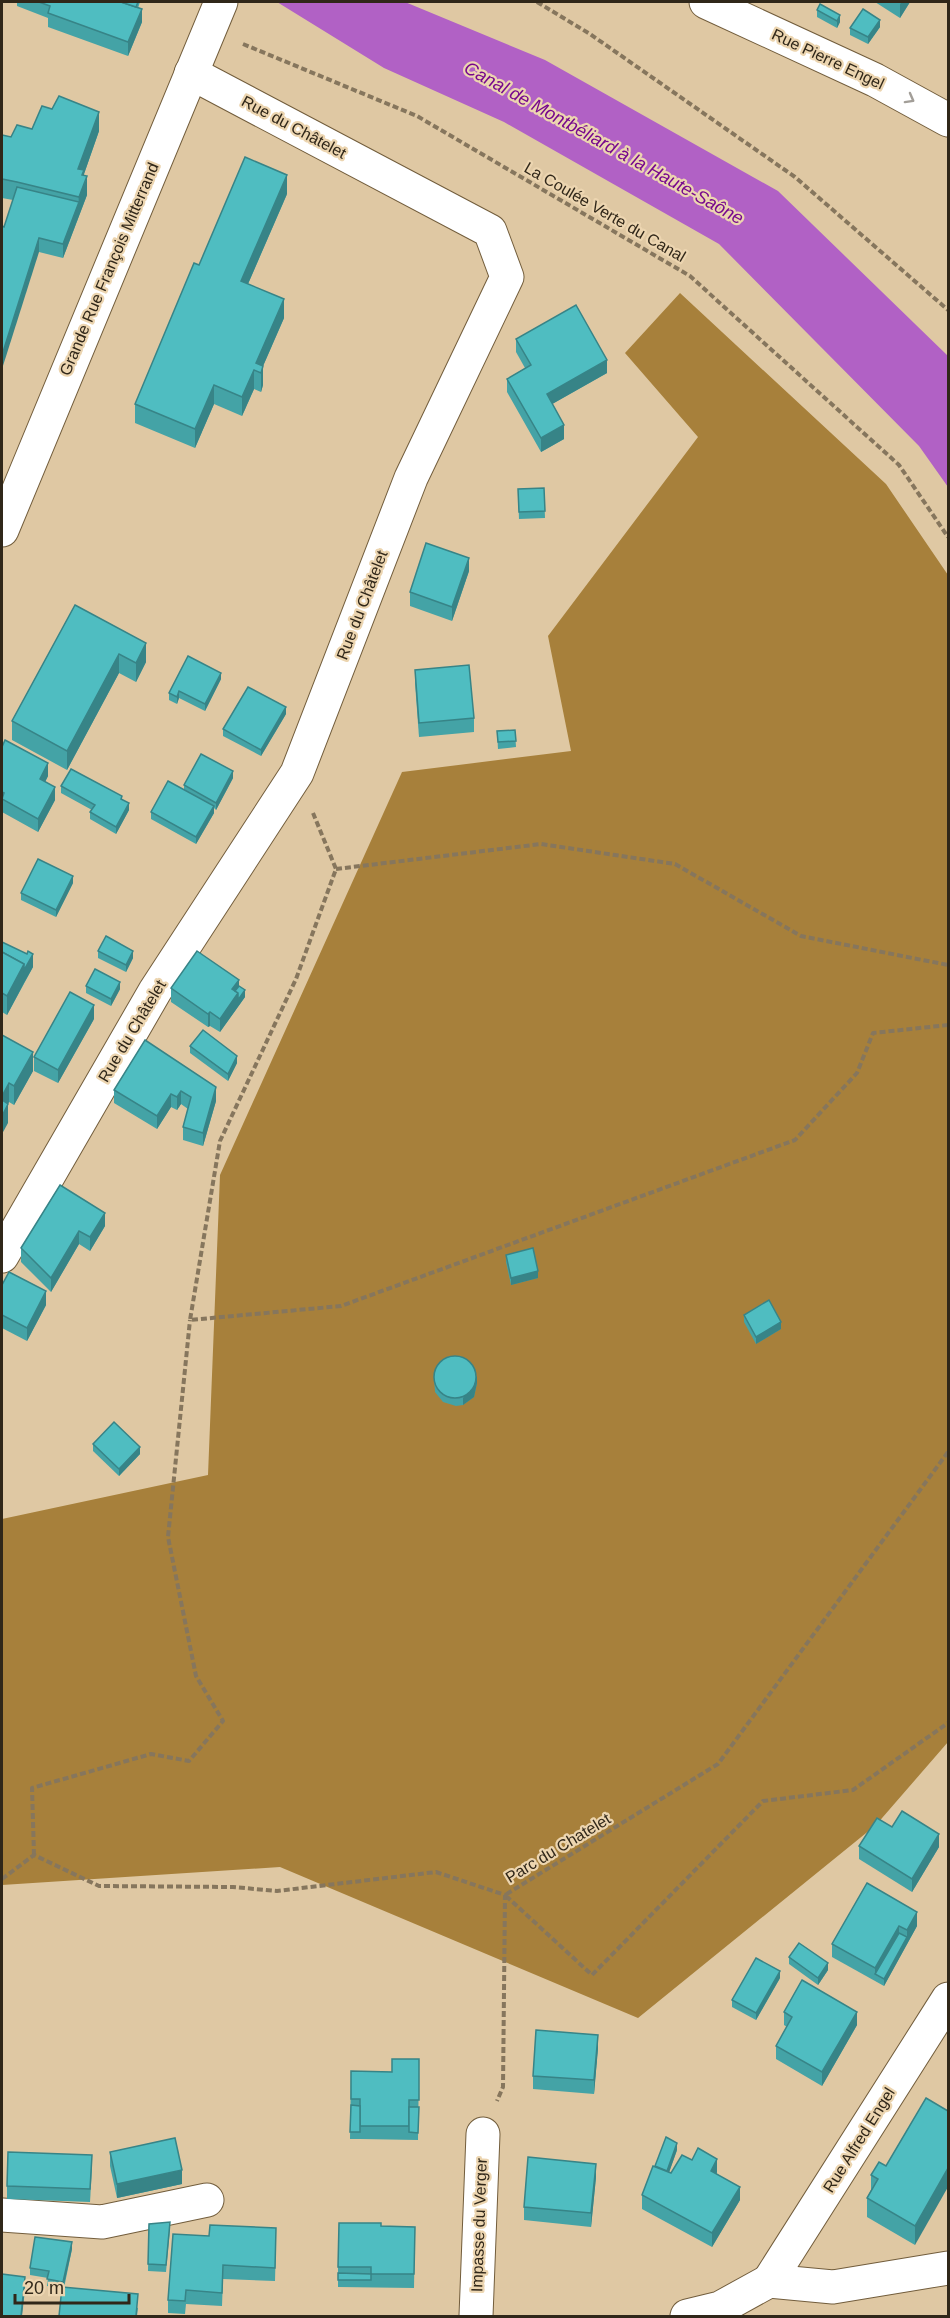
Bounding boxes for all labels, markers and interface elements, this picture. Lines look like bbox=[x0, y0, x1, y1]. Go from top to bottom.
street label: Rue Pierre Engel bbox=[769, 26, 887, 92]
water label: Canal de Montbéliard à la Haute-Saône bbox=[461, 58, 747, 228]
street label: Rue du Châtelet bbox=[239, 92, 350, 162]
one-way arrow bbox=[904, 92, 915, 103]
street label: La Coulée Verte du Canal bbox=[521, 159, 689, 265]
street label: Grande Rue François Mitterrand bbox=[56, 160, 162, 378]
street label: Rue du Châtelet bbox=[333, 547, 391, 662]
street label: Rue du Châtelet bbox=[95, 977, 169, 1085]
street label: Parc du Chatelet bbox=[503, 1810, 614, 1886]
street label: Rue Alfred Engel bbox=[820, 2085, 898, 2195]
street label: Impasse du Verger bbox=[468, 2157, 490, 2292]
scale bar bbox=[15, 2267, 129, 2305]
text: 20 m bbox=[24, 2278, 64, 2298]

